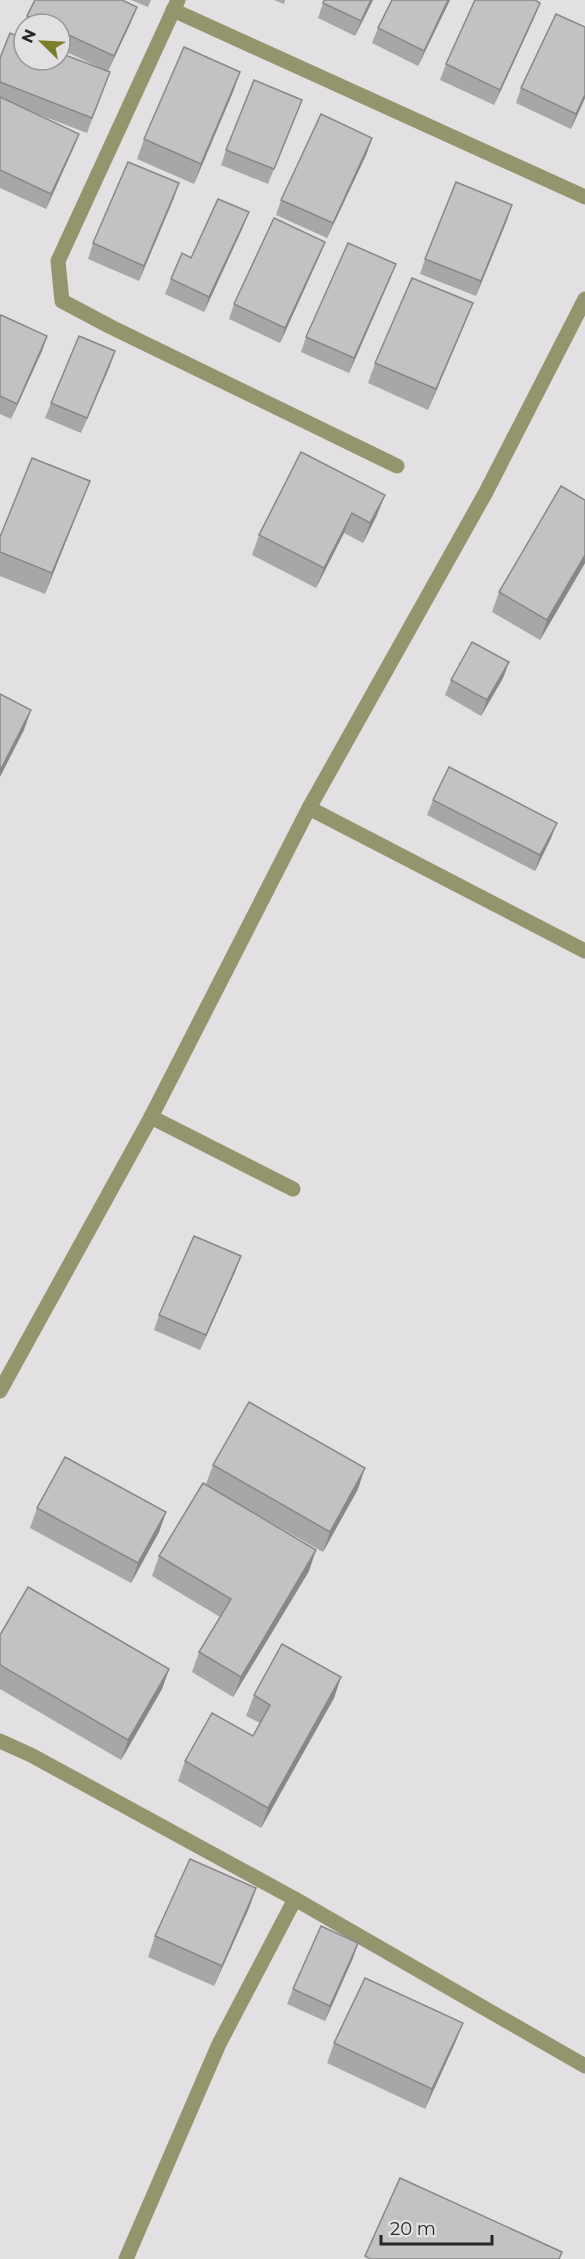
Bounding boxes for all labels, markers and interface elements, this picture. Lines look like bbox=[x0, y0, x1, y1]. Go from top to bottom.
north arrow bbox=[12, 12, 72, 72]
text: N bbox=[17, 26, 40, 46]
scale bar bbox=[381, 2208, 492, 2246]
text: 20 m bbox=[390, 2218, 436, 2240]

